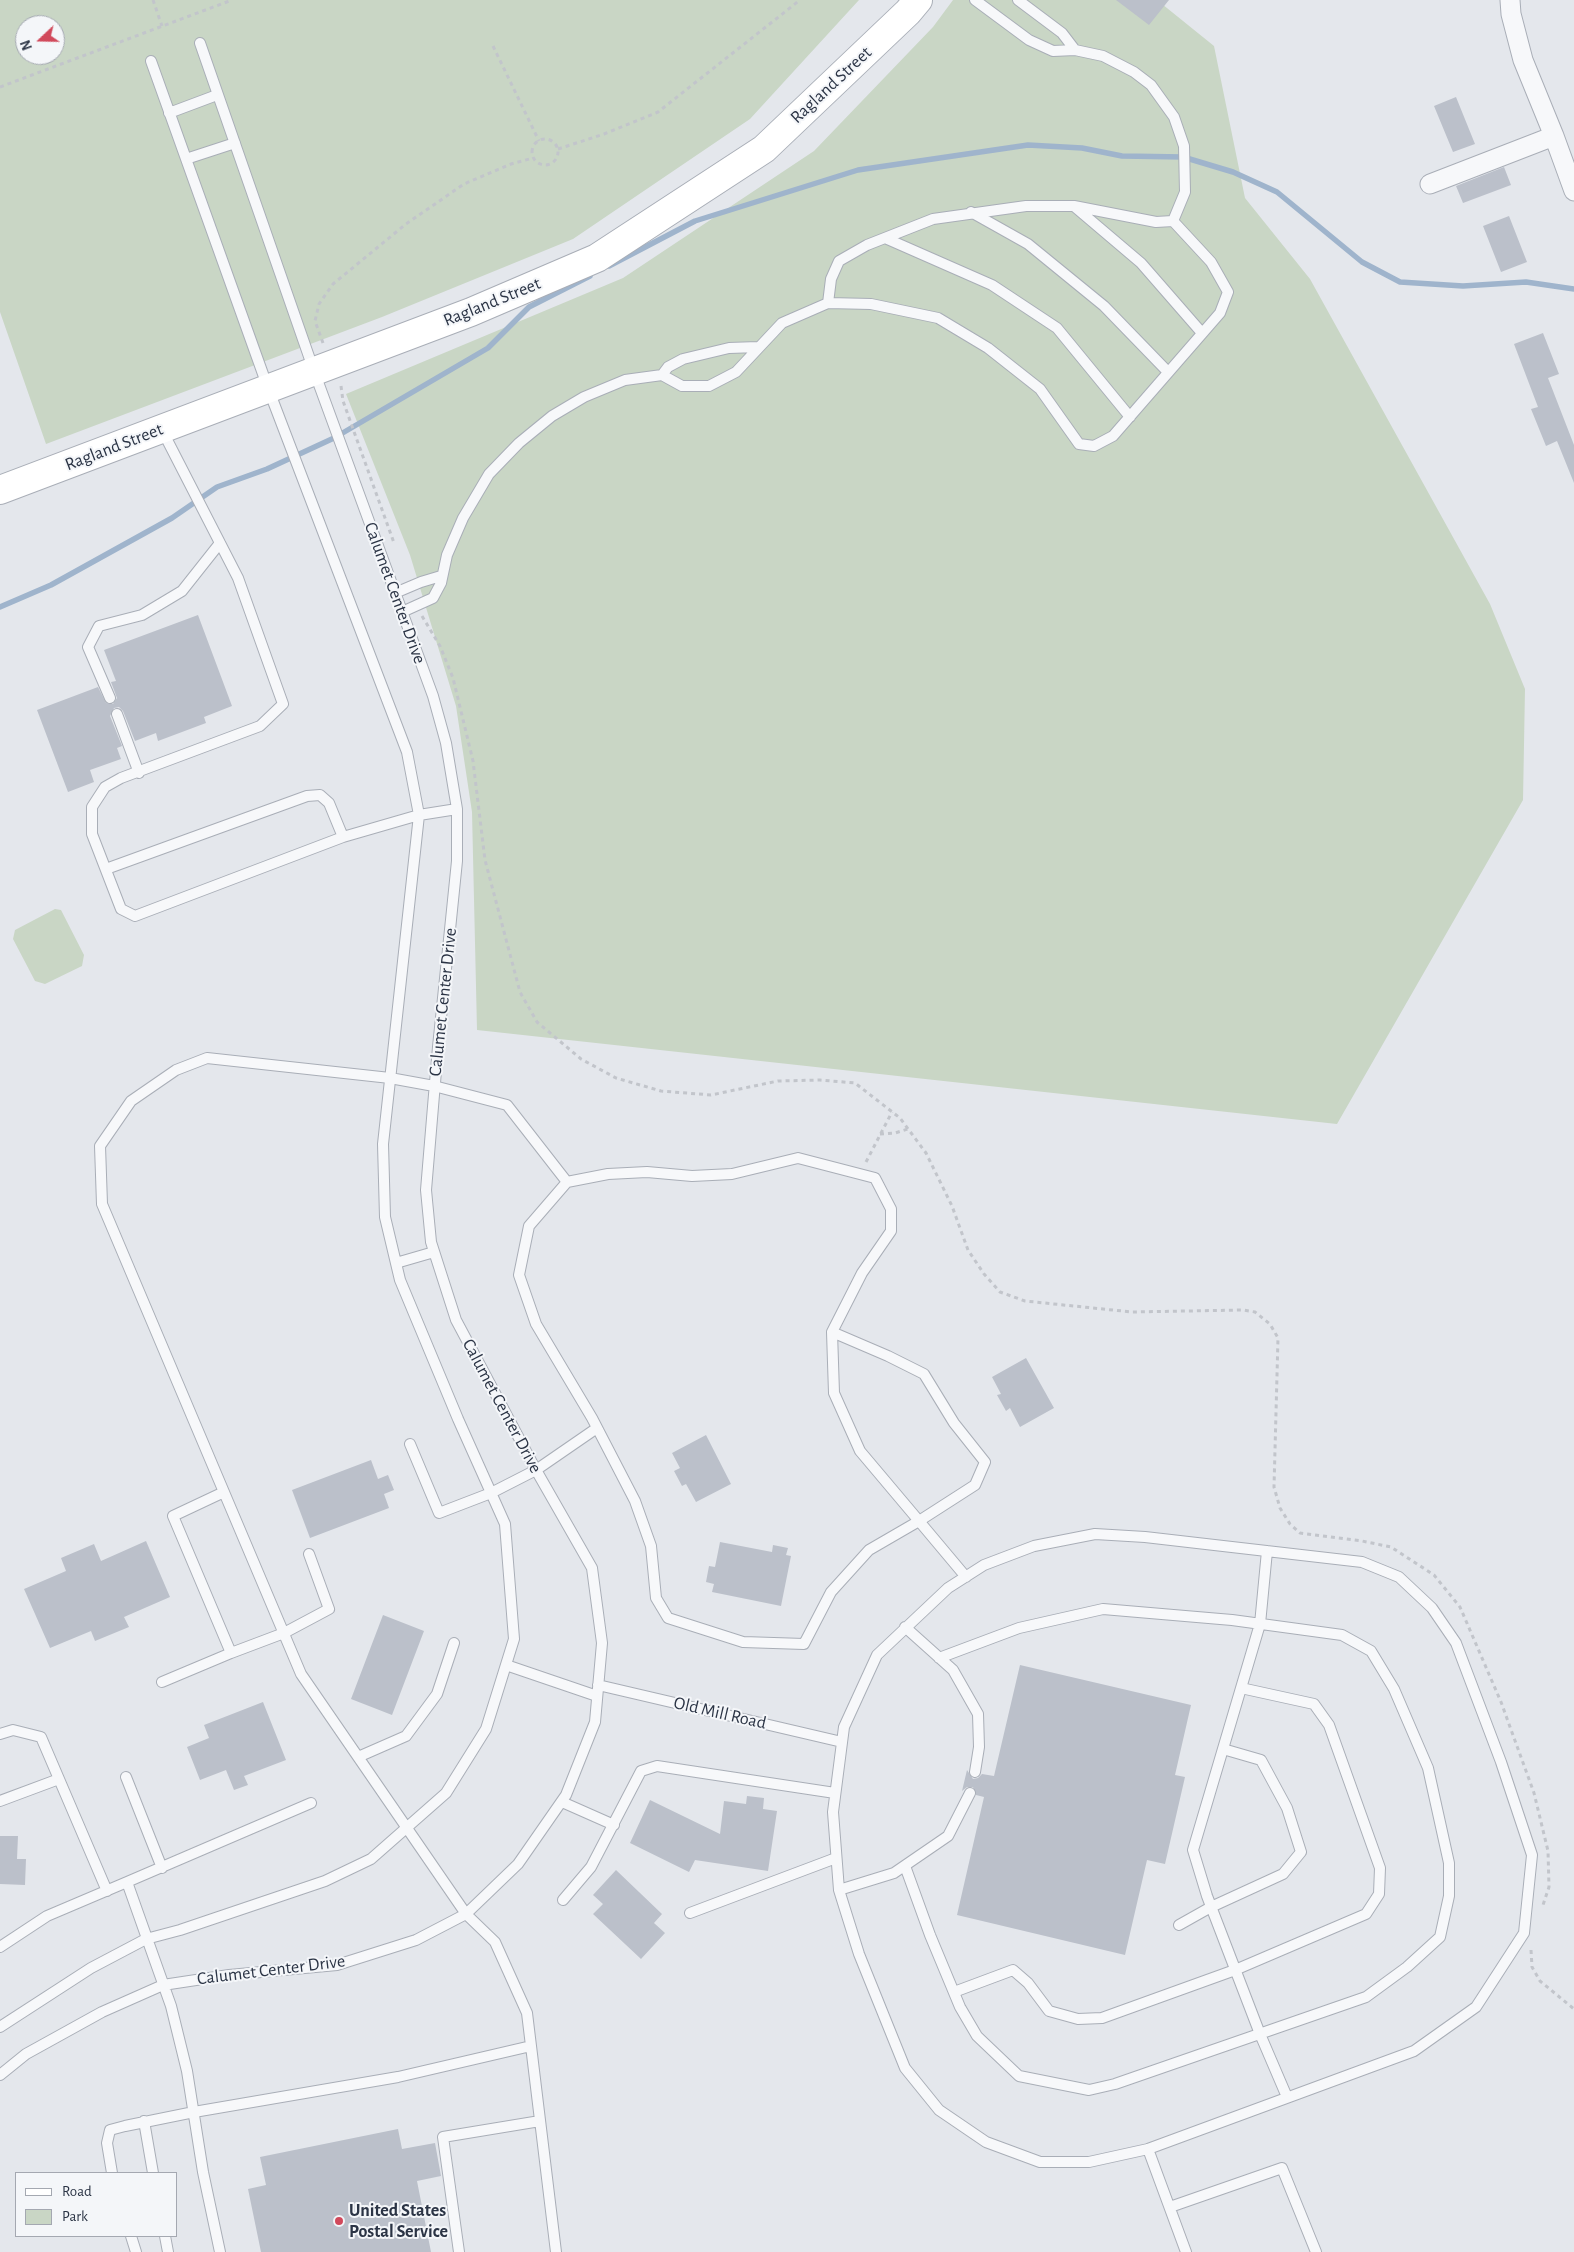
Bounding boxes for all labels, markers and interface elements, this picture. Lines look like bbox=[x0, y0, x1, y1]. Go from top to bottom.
north arrow bbox=[15, 15, 65, 65]
text: N bbox=[19, 38, 35, 52]
street label: Ragland Street bbox=[786, 42, 876, 128]
street label: Ragland Street bbox=[440, 273, 544, 331]
street label: Ragland Street bbox=[62, 418, 166, 476]
street label: Calumet Center Drive bbox=[359, 519, 431, 667]
street label: Calumet Center Drive bbox=[424, 927, 462, 1077]
street label: Calumet Center Drive bbox=[457, 1335, 547, 1477]
street label: Old Mill Road bbox=[672, 1692, 768, 1734]
street label: Calumet Center Drive bbox=[196, 1950, 346, 1990]
legend bbox=[15, 2172, 178, 2237]
text: Road bbox=[62, 2184, 92, 2199]
place label: United States Postal Service bbox=[349, 2200, 448, 2242]
text: Park bbox=[62, 2209, 88, 2224]
marker: United States Postal Service bbox=[333, 2215, 345, 2227]

